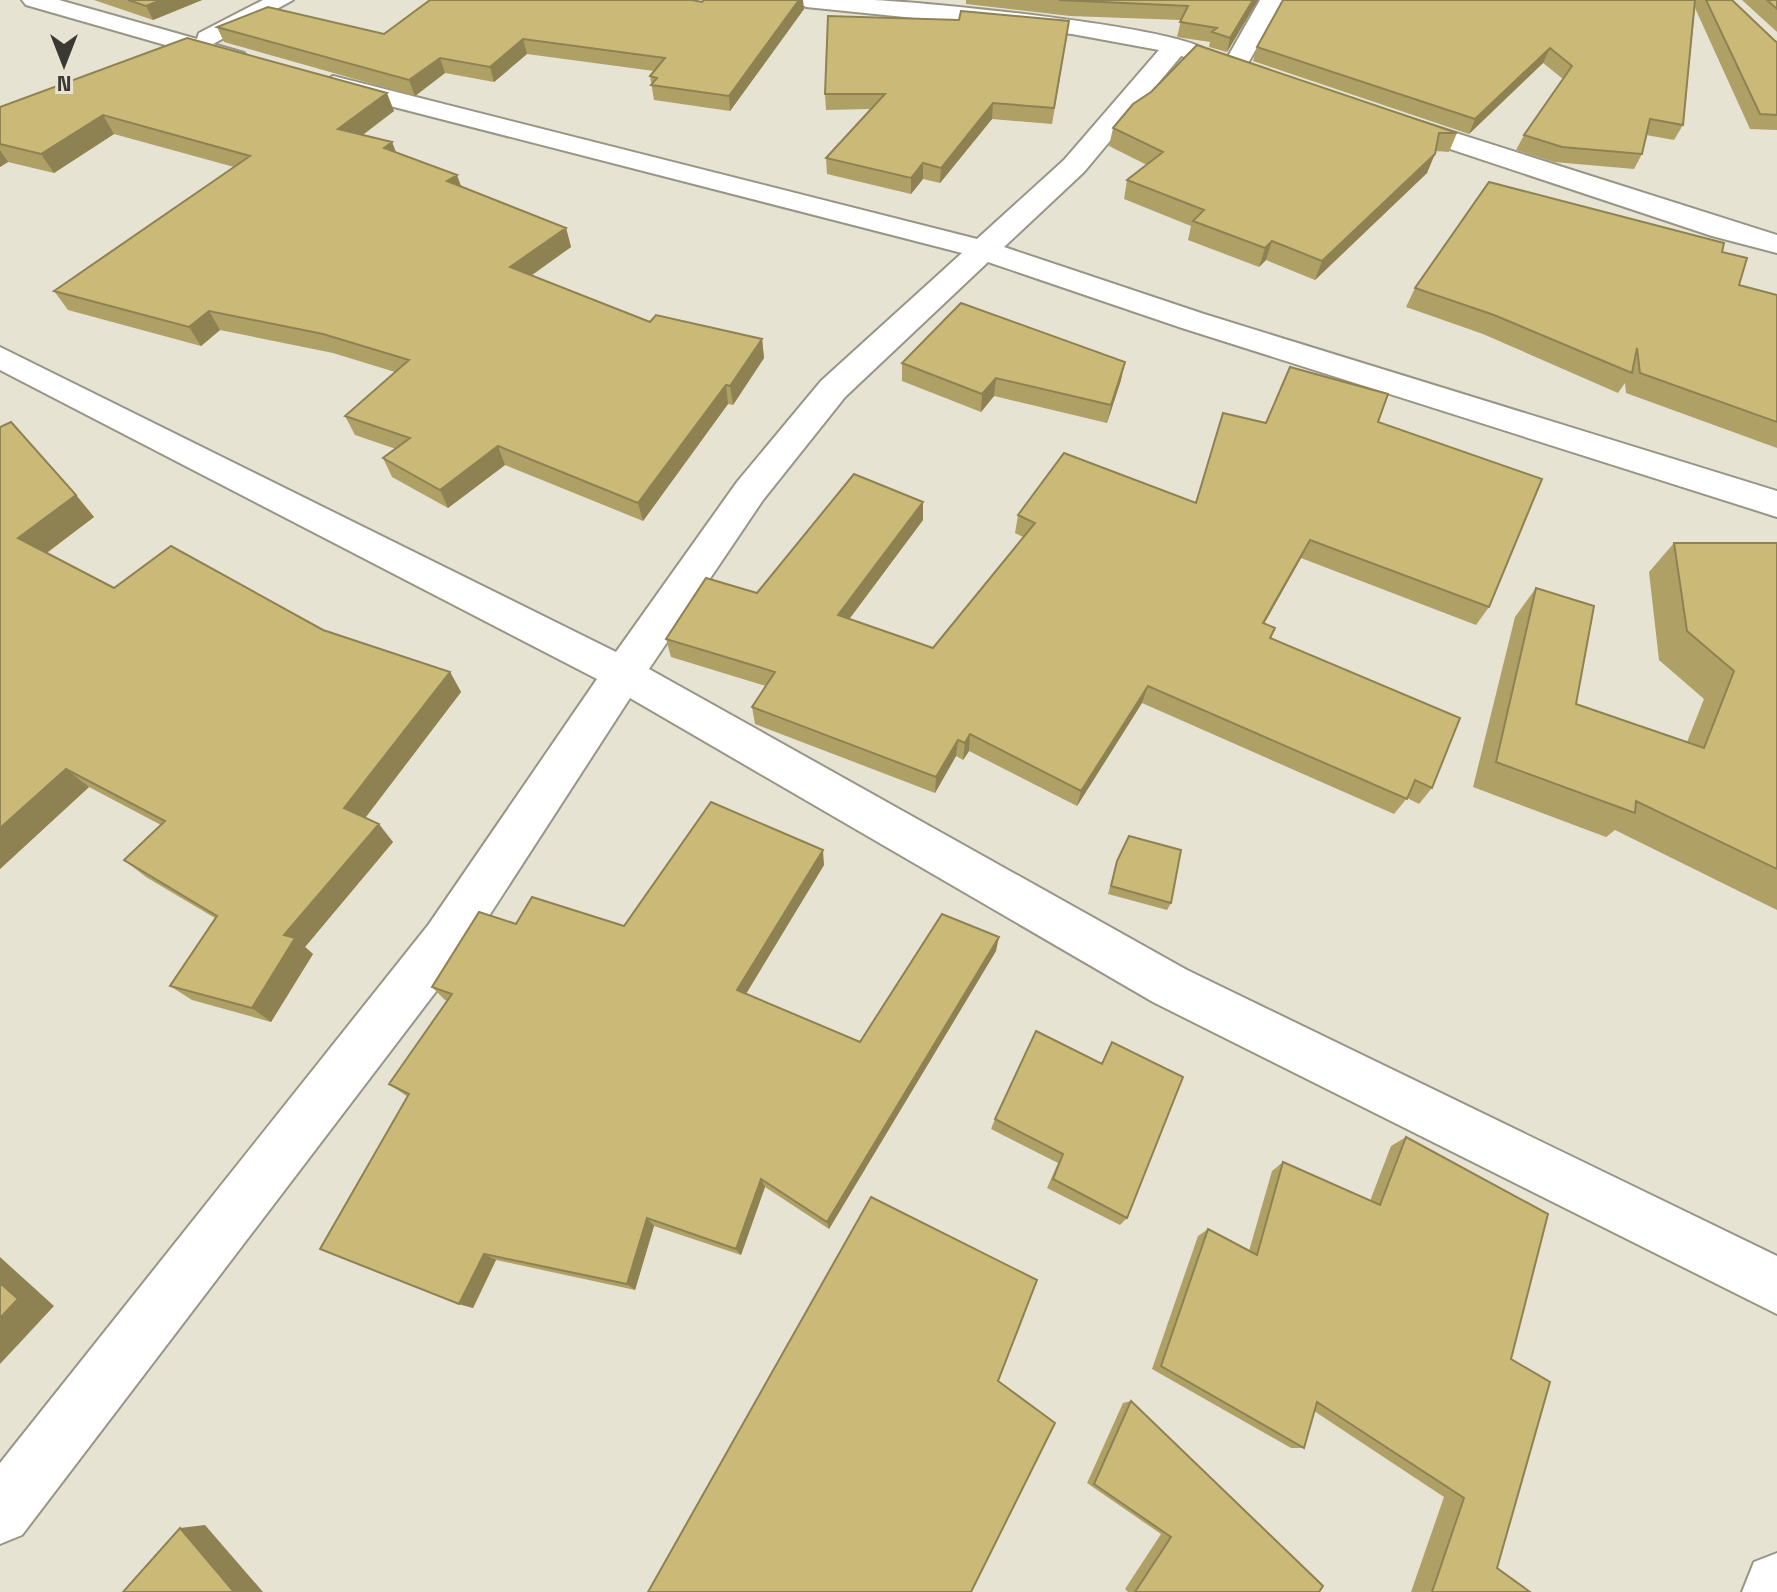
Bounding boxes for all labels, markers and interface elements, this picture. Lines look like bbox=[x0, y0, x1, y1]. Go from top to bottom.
north arrow bbox=[24, 24, 104, 104]
text: N bbox=[57, 70, 71, 98]

